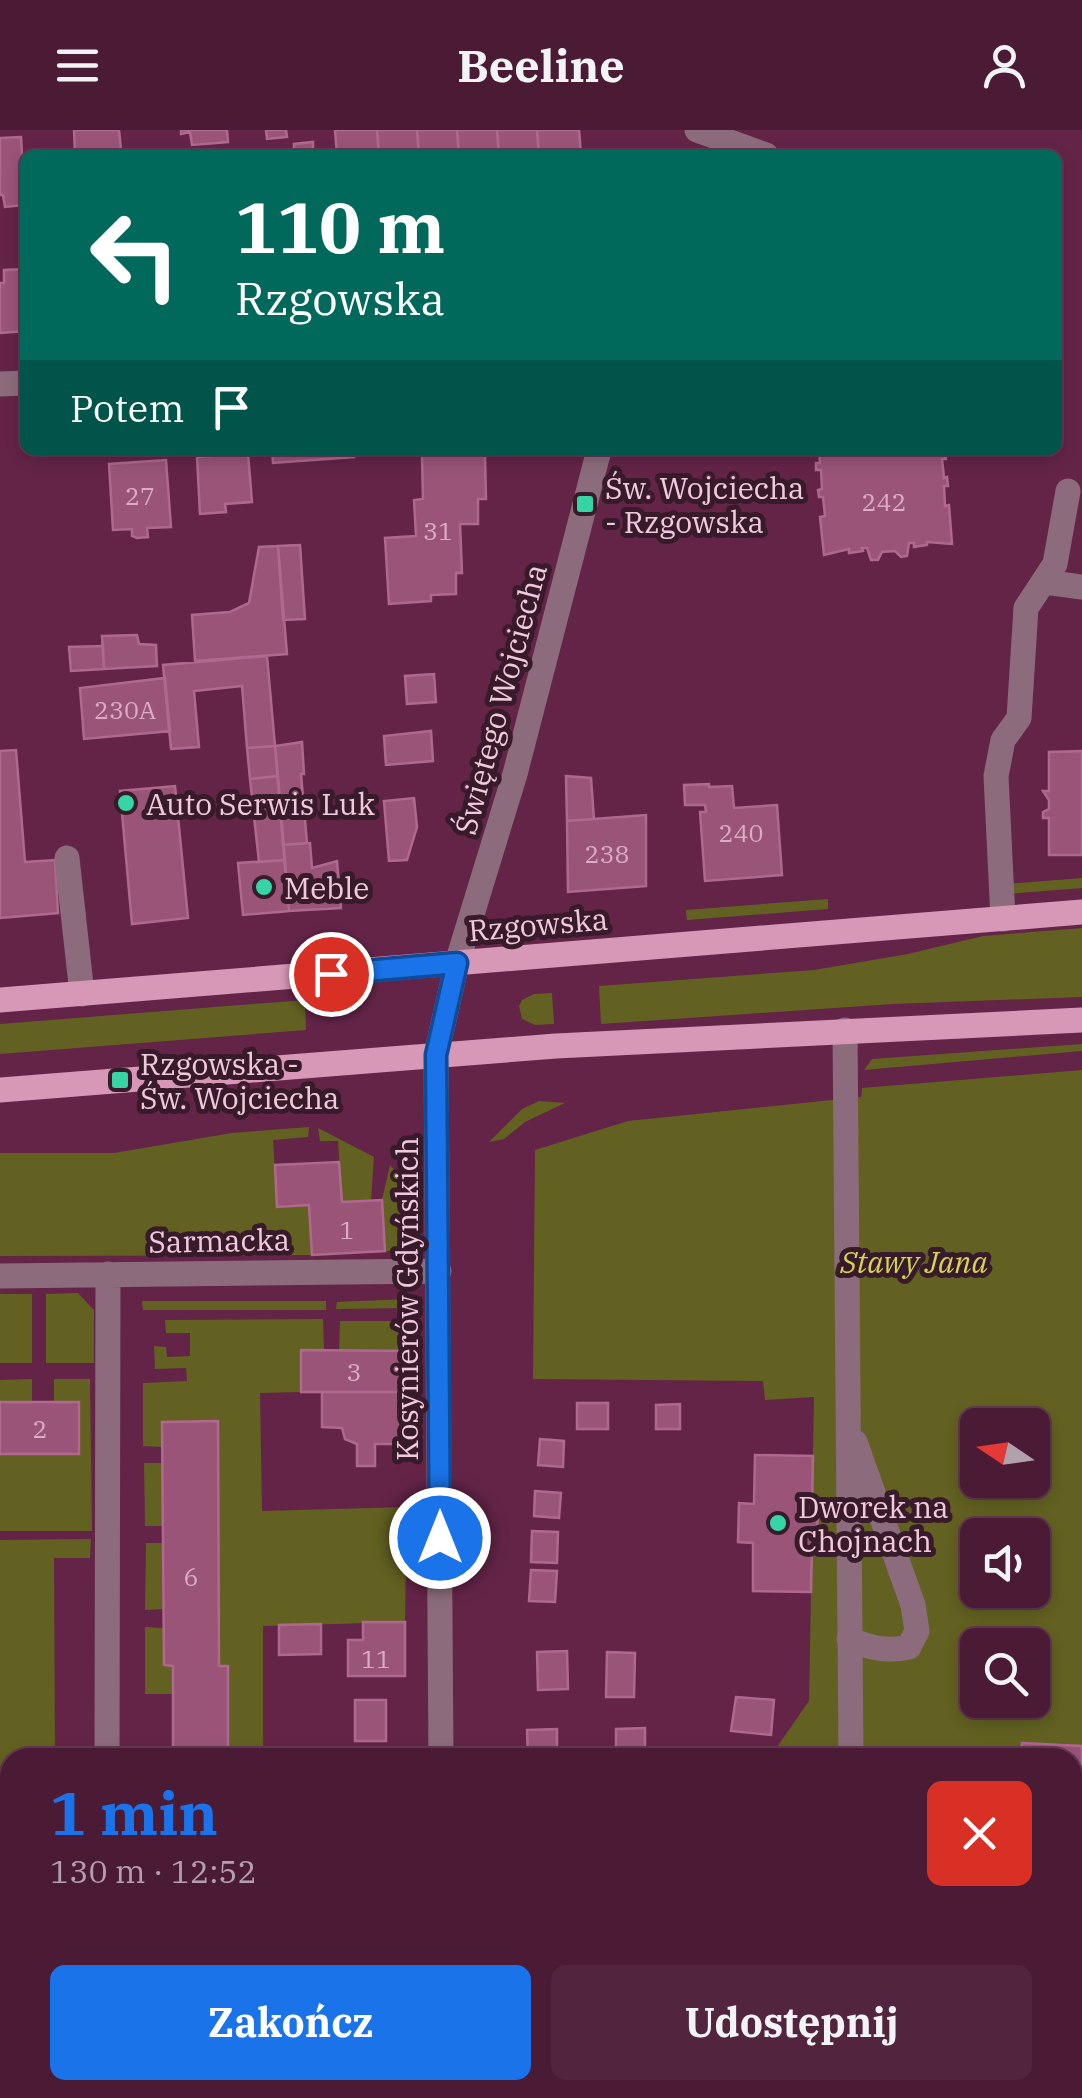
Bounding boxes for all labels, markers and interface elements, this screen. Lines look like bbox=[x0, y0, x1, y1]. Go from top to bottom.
text: Beeline bbox=[457, 36, 625, 94]
icon: menu bbox=[50, 38, 105, 93]
icon: person bbox=[977, 38, 1032, 93]
text: 110 m bbox=[235, 181, 445, 272]
icon: left bbox=[70, 190, 200, 320]
text: Rzgowska bbox=[235, 269, 445, 327]
icon: arrive bbox=[204, 380, 259, 435]
text: Potem bbox=[70, 383, 184, 432]
place label: Św. Wojciecha - Rzgowska bbox=[605, 468, 804, 541]
house number: 27 bbox=[125, 479, 155, 512]
house number: 242 bbox=[861, 485, 907, 518]
marker: Św. Wojciecha - Rzgowska bbox=[574, 493, 596, 515]
house number: 31 bbox=[423, 514, 453, 547]
street label: Świętego Wojciecha bbox=[445, 559, 555, 839]
house number: 230A bbox=[94, 693, 156, 726]
place label: Auto Serwis Luk bbox=[146, 784, 375, 823]
marker: Auto Serwis Luk bbox=[115, 792, 137, 814]
house number: 240 bbox=[718, 816, 764, 849]
house number: 238 bbox=[584, 837, 630, 870]
place label: Meble bbox=[284, 868, 369, 907]
marker: Meble bbox=[253, 876, 275, 898]
street label: Rzgowska bbox=[467, 898, 609, 950]
pin bbox=[289, 932, 374, 1017]
icon: arrive bbox=[304, 947, 359, 1002]
place label: Rzgowska - Św. Wojciecha bbox=[140, 1044, 339, 1117]
marker: Rzgowska - Św. Wojciecha bbox=[109, 1069, 131, 1091]
street label: Kosynierów Gdyńskich bbox=[387, 1137, 426, 1461]
house number: 1 bbox=[339, 1213, 355, 1246]
street label: Sarmacka bbox=[148, 1219, 290, 1261]
park label: Stawy Jana bbox=[839, 1242, 988, 1281]
house number: 3 bbox=[346, 1355, 362, 1388]
north arrow bbox=[960, 1408, 1050, 1498]
map controls bbox=[960, 1408, 1050, 1718]
house number: 2 bbox=[32, 1412, 48, 1445]
position arrow bbox=[388, 1486, 492, 1590]
place label: Dworek na Chojnach bbox=[798, 1487, 949, 1560]
marker: Dworek na Chojnach bbox=[767, 1512, 789, 1534]
button: sound bbox=[960, 1518, 1050, 1608]
house number: 6 bbox=[183, 1560, 199, 1593]
button: search bbox=[960, 1628, 1050, 1718]
house number: 11 bbox=[361, 1642, 391, 1675]
text: 1 min bbox=[50, 1773, 218, 1852]
button: close bbox=[927, 1781, 1032, 1886]
text: 130 m · 12:52 bbox=[50, 1850, 257, 1892]
button: Zakończ bbox=[50, 1965, 531, 2080]
button: Udostępnij bbox=[551, 1965, 1032, 2080]

